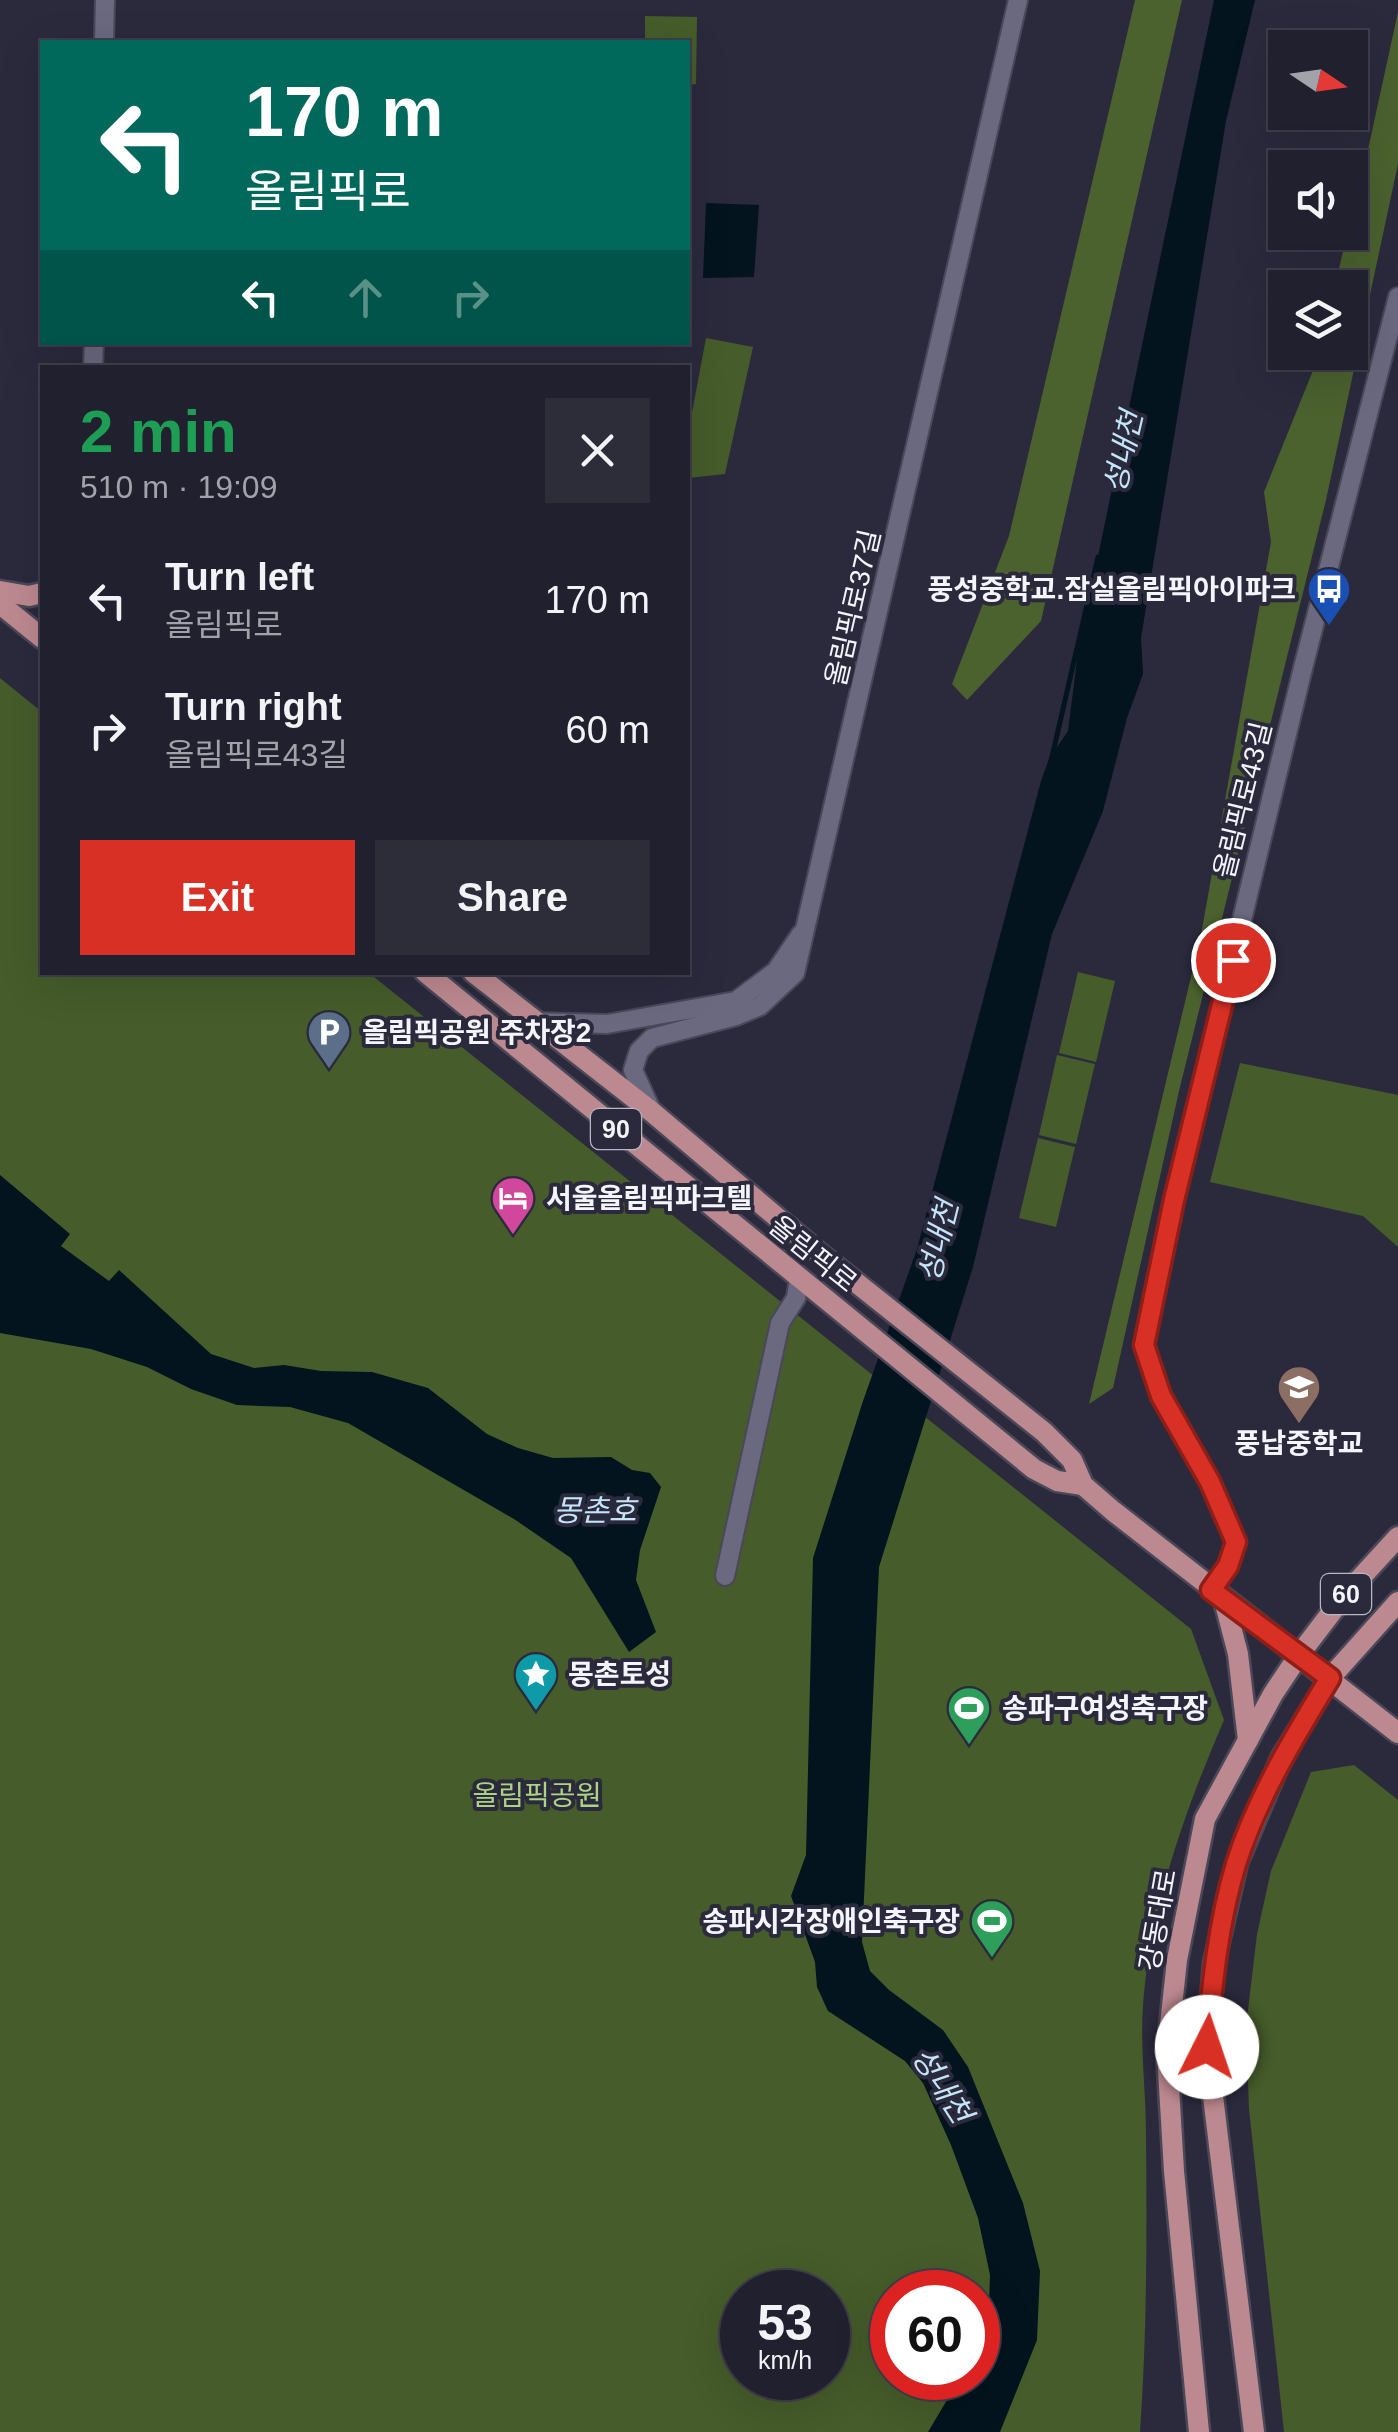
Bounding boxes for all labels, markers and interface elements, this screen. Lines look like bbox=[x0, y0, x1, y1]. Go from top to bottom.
north arrow bbox=[1268, 30, 1368, 130]
map controls bbox=[1268, 30, 1368, 370]
text: 170 m bbox=[245, 73, 443, 151]
icon: left bbox=[80, 80, 210, 210]
button: sound bbox=[1268, 150, 1368, 250]
text: 올림픽로 bbox=[245, 166, 411, 217]
icon: left bbox=[233, 270, 288, 325]
icon: ahead bbox=[338, 270, 393, 325]
icon: right bbox=[443, 270, 498, 325]
button: layers bbox=[1268, 270, 1368, 370]
text: 2 min bbox=[80, 398, 237, 465]
button: close bbox=[545, 398, 650, 503]
water label: 성내천 bbox=[1098, 405, 1149, 496]
text: 510 m · 19:09 bbox=[80, 469, 277, 505]
street label: 올림픽로37길 bbox=[820, 527, 886, 689]
text: Turn left bbox=[165, 556, 314, 598]
bus stop icon: 풍성중학교.잠실올림픽아이파크 bbox=[1306, 566, 1352, 627]
icon: left bbox=[80, 573, 135, 628]
place label: 풍성중학교.잠실올림픽아이파크 bbox=[928, 574, 1296, 605]
text: 170 m bbox=[544, 579, 650, 621]
text: 올림픽로 bbox=[165, 607, 283, 643]
text: Turn right bbox=[165, 686, 342, 728]
icon: right bbox=[80, 703, 135, 758]
text: 60 m bbox=[566, 709, 650, 751]
street label: 올림픽로43길 bbox=[1209, 719, 1277, 881]
text: 올림픽로43길 bbox=[165, 737, 348, 773]
button: Exit bbox=[80, 840, 355, 955]
button: Share bbox=[375, 840, 650, 955]
pin bbox=[1191, 918, 1276, 1003]
icon: arrive bbox=[1206, 933, 1261, 988]
parking icon: 올림픽공원 주차장2 bbox=[306, 1009, 352, 1070]
place label: 올림픽공원 주차장2 bbox=[362, 1017, 591, 1048]
road number: 90 bbox=[591, 1109, 641, 1149]
hotel icon: 서울올림픽파크텔 bbox=[490, 1175, 536, 1236]
place label: 서울올림픽파크텔 bbox=[546, 1183, 752, 1214]
water label: 성내천 bbox=[912, 1194, 965, 1285]
street label: 올림픽로 bbox=[763, 1210, 863, 1298]
school or university icon: 풍납중학교 bbox=[1276, 1364, 1322, 1425]
place label: 풍납중학교 bbox=[1235, 1428, 1363, 1459]
water label: 몽촌호 bbox=[554, 1494, 639, 1527]
road number: 60 bbox=[1321, 1574, 1371, 1614]
place icon: 몽촌토성 bbox=[513, 1651, 559, 1712]
place label: 몽촌토성 bbox=[568, 1659, 671, 1690]
sports icon: 송파구여성축구장 bbox=[946, 1685, 992, 1746]
place label: 송파구여성축구장 bbox=[1002, 1693, 1208, 1724]
park label: 올림픽공원 bbox=[473, 1780, 601, 1811]
street label: 강동대로 bbox=[1134, 1867, 1182, 1973]
sports icon: 송파시각장애인축구장 bbox=[969, 1898, 1015, 1959]
place label: 송파시각장애인축구장 bbox=[702, 1906, 960, 1937]
position arrow bbox=[1155, 1995, 1259, 2099]
water label: 성내천 bbox=[906, 2041, 980, 2132]
speed limit sign: 60 bbox=[870, 2270, 1000, 2400]
text: 53 bbox=[757, 2295, 813, 2351]
text: km/h bbox=[758, 2346, 812, 2374]

